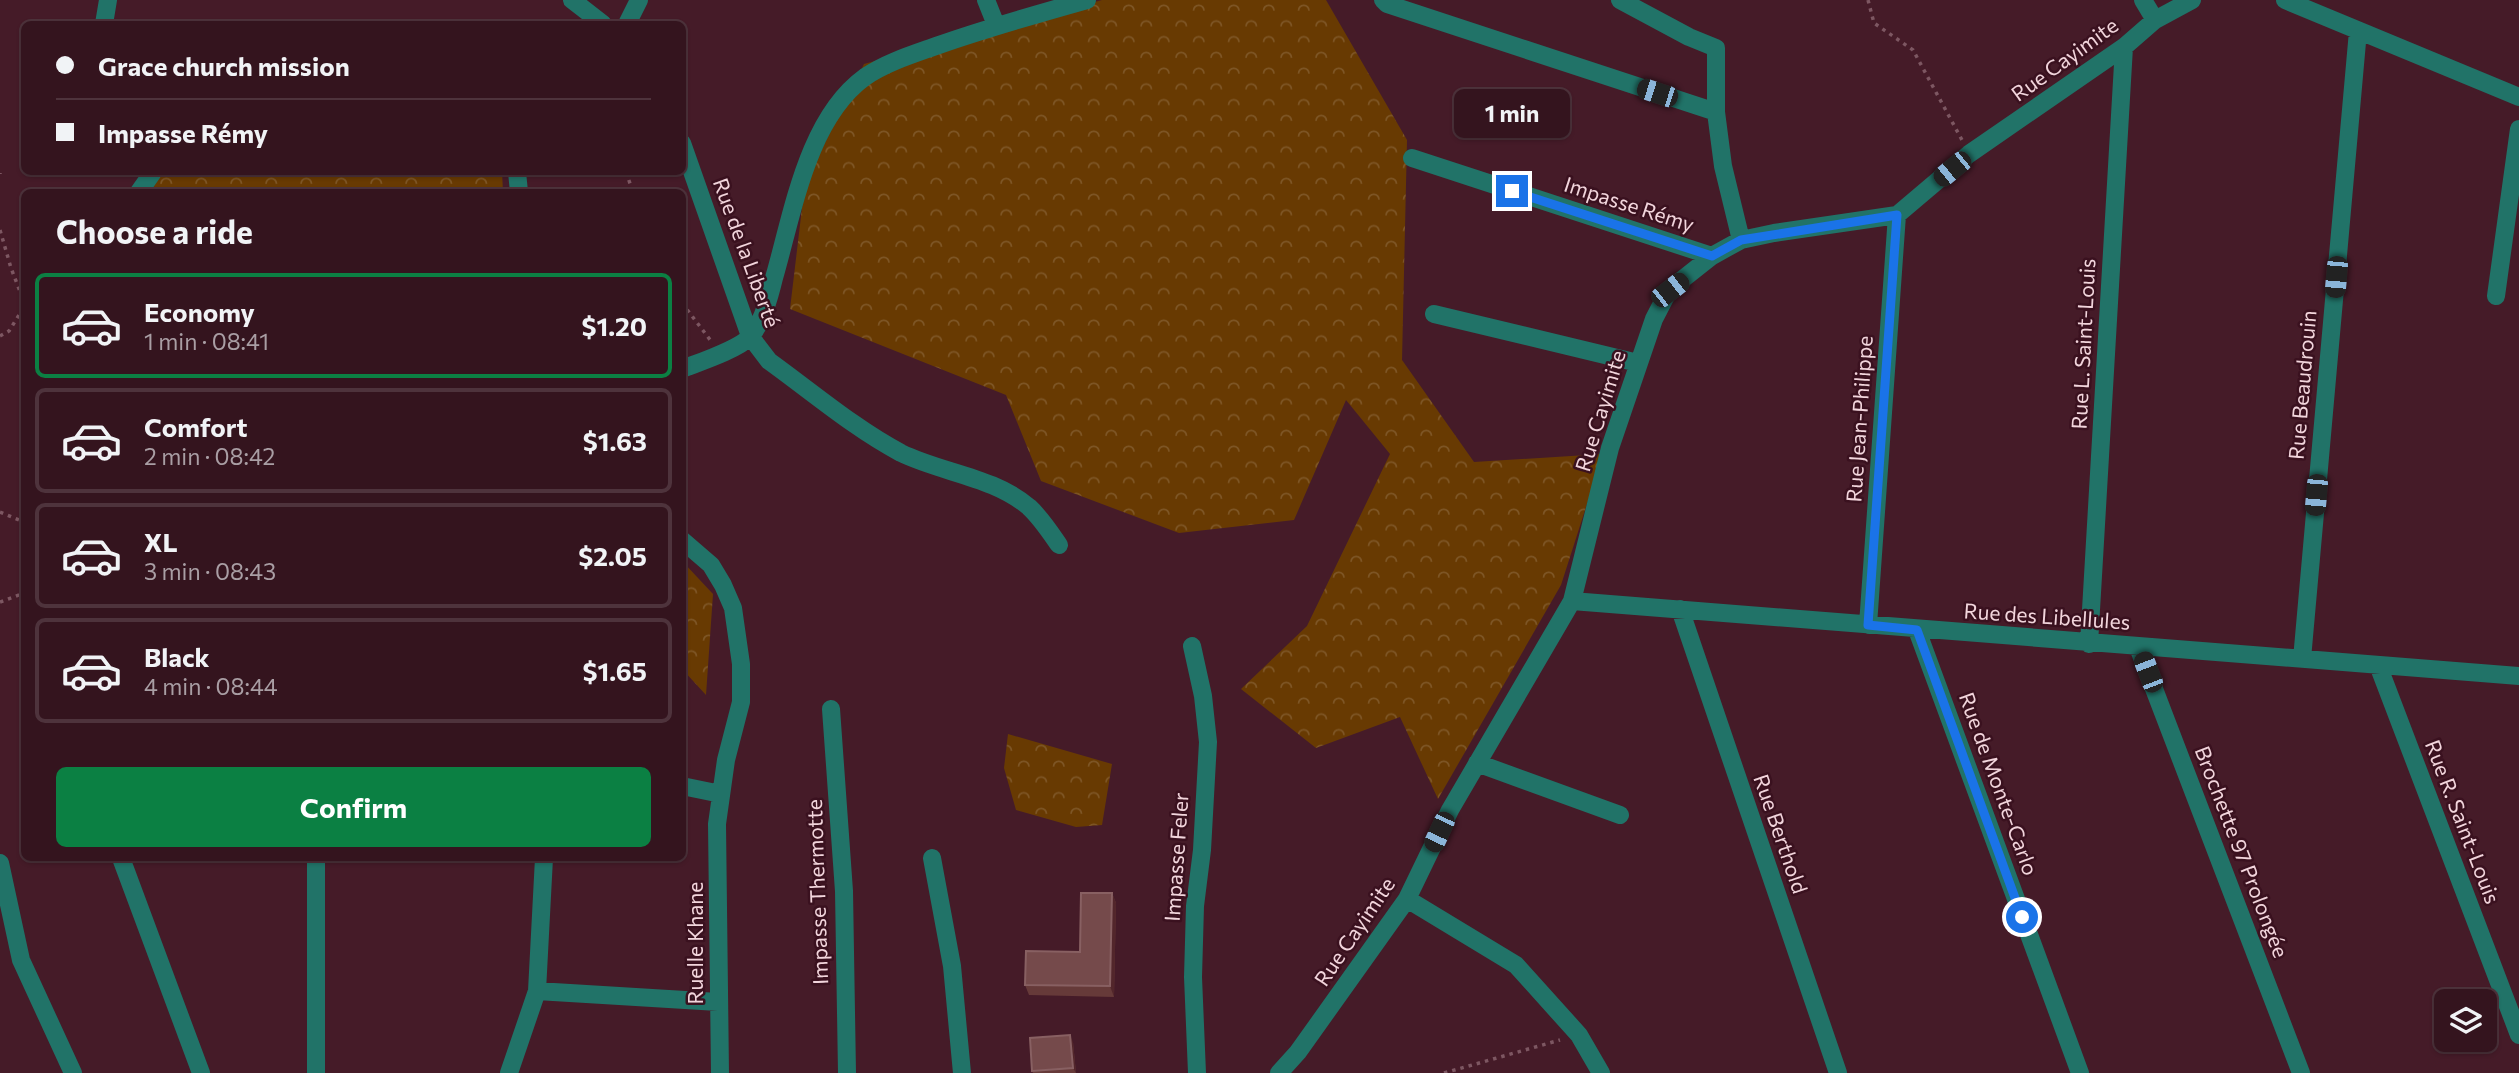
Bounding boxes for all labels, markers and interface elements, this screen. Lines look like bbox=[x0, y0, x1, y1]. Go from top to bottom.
street label: Rue Cayimite bbox=[2006, 12, 2122, 106]
text: Grace church mission bbox=[98, 50, 350, 81]
car bbox=[1634, 77, 1681, 109]
callout: 1 min bbox=[1454, 90, 1570, 138]
text: 1 min bbox=[1485, 99, 1539, 127]
text: Impasse Rémy bbox=[98, 117, 268, 148]
car bbox=[1930, 148, 1975, 190]
street label: Impasse Rémy bbox=[1561, 171, 1698, 236]
street label: Rue de la Liberté bbox=[709, 174, 786, 331]
route end bbox=[1496, 175, 1528, 207]
text: Choose a ride bbox=[56, 211, 253, 251]
car bbox=[2324, 255, 2349, 299]
street label: Rue L. Saint-Louis bbox=[2066, 258, 2099, 430]
car bbox=[1647, 269, 1694, 311]
icon: car bbox=[60, 294, 123, 357]
text: Economy bbox=[144, 296, 255, 327]
street label: Rue Beaudrouin bbox=[2283, 309, 2320, 461]
text: $1.20 bbox=[582, 310, 647, 341]
text: 1 min · 08:41 bbox=[144, 327, 269, 355]
street label: Rue Jean-Philippe bbox=[1840, 335, 1877, 503]
street label: Rue Cayimite bbox=[1569, 347, 1630, 474]
icon: car bbox=[60, 409, 123, 472]
text: Comfort bbox=[144, 411, 247, 442]
text: $1.63 bbox=[583, 425, 647, 456]
text: 2 min · 08:42 bbox=[144, 442, 275, 470]
car bbox=[2304, 473, 2329, 517]
icon: car bbox=[60, 524, 123, 587]
text: XL bbox=[144, 526, 178, 557]
text: $2.05 bbox=[578, 540, 647, 571]
text: 3 min · 08:43 bbox=[144, 557, 276, 585]
street label: Rue des Libellules bbox=[1963, 597, 2131, 634]
icon: car bbox=[60, 639, 123, 702]
text: Black bbox=[144, 641, 210, 672]
car bbox=[2131, 649, 2166, 695]
text: $1.65 bbox=[583, 655, 647, 686]
text: 4 min · 08:44 bbox=[144, 672, 278, 700]
street label: Rue de Monte-Carlo bbox=[1955, 689, 2044, 878]
street label: Rue R. Saint-Louis bbox=[2421, 736, 2506, 907]
street label: Brochette 97 Prolongée bbox=[2191, 742, 2294, 961]
button: Confirm bbox=[56, 767, 651, 847]
street label: Rue Berthold bbox=[1749, 771, 1813, 896]
street label: Impasse Feler bbox=[1159, 792, 1192, 922]
street label: Impasse Thermotte bbox=[801, 799, 832, 985]
car bbox=[1421, 809, 1458, 855]
street label: Rue Cayimite bbox=[1308, 872, 1399, 990]
street label: Ruelle Khane bbox=[682, 882, 707, 1004]
route start bbox=[2006, 901, 2038, 933]
map controls bbox=[2434, 989, 2497, 1052]
button: layers bbox=[2434, 989, 2497, 1052]

